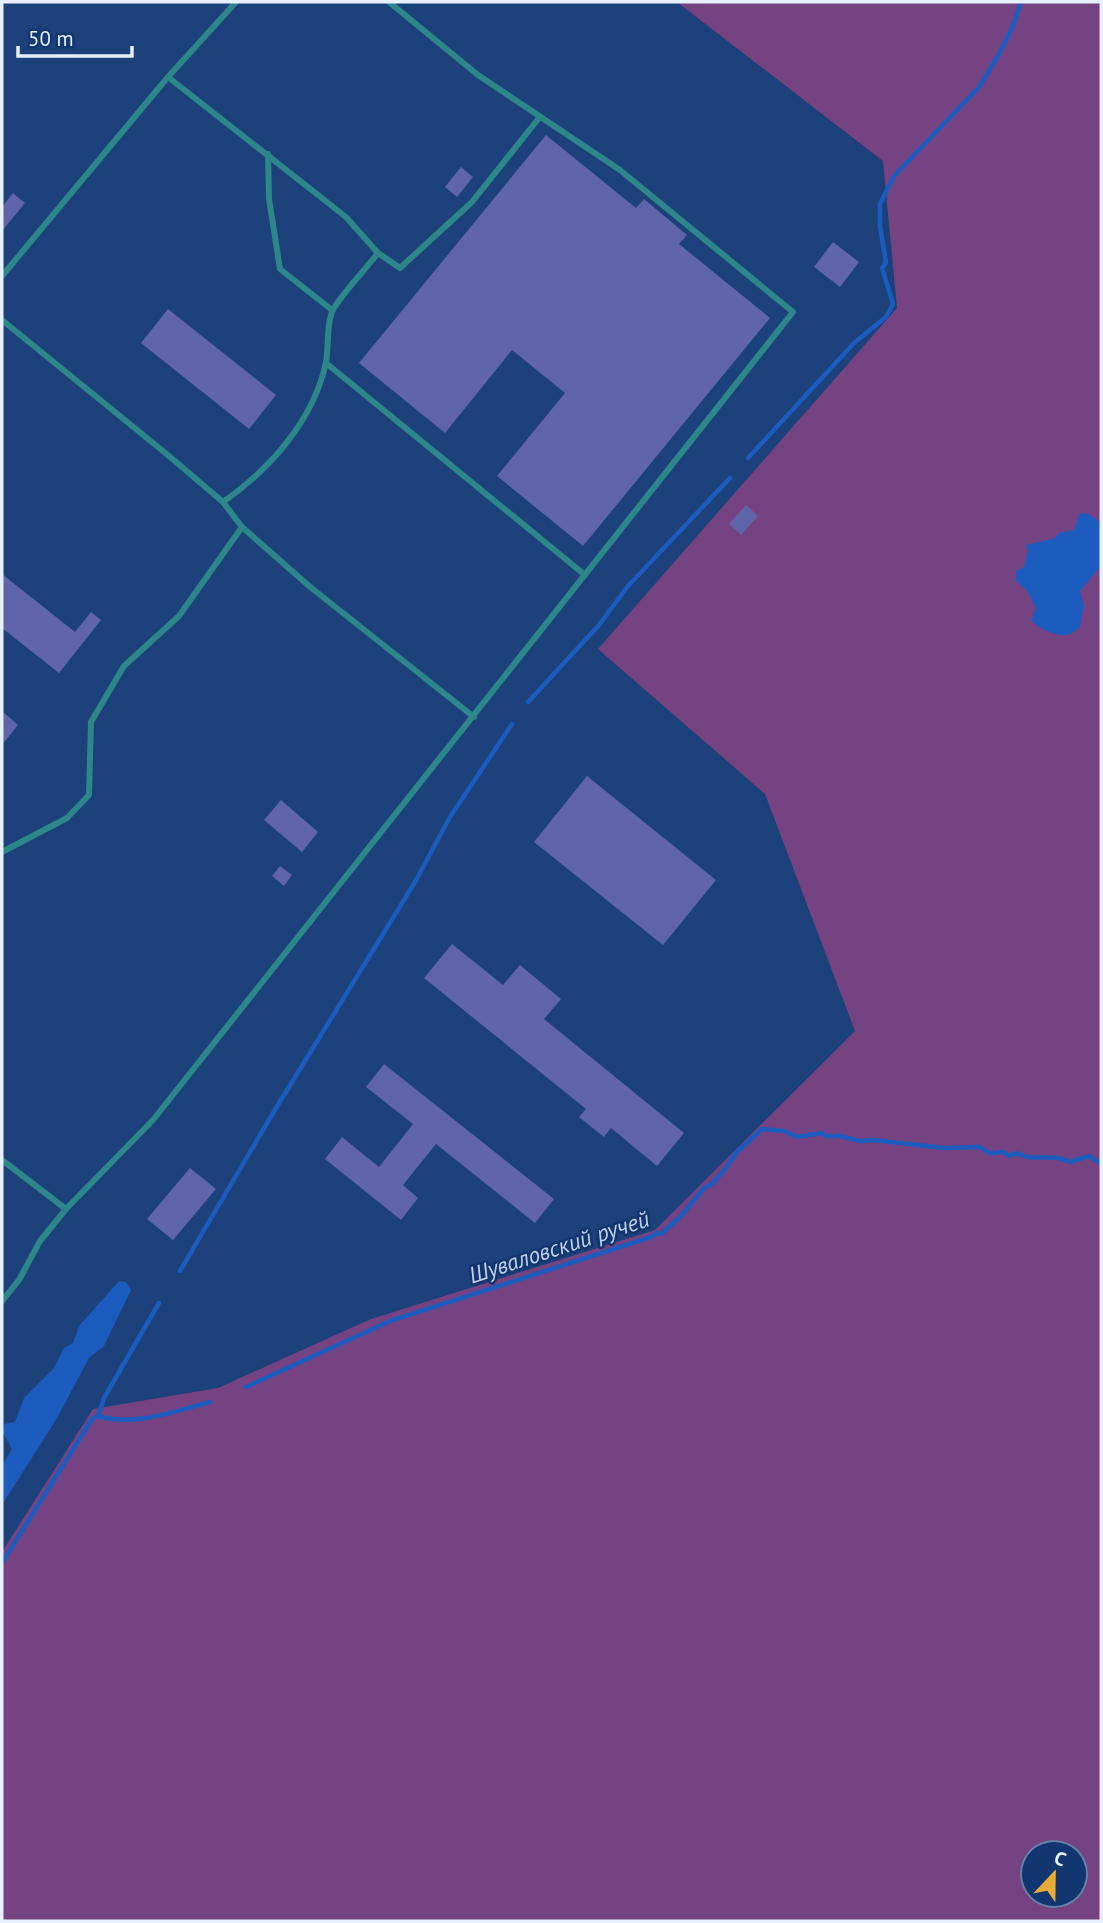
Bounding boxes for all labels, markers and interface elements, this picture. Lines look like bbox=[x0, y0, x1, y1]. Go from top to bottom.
scale bar bbox=[18, 14, 131, 58]
text: 50 m bbox=[28, 25, 74, 52]
water label: Шуваловский ручей bbox=[465, 1204, 653, 1289]
north arrow bbox=[1019, 1839, 1089, 1909]
text: С bbox=[1051, 1845, 1070, 1871]

